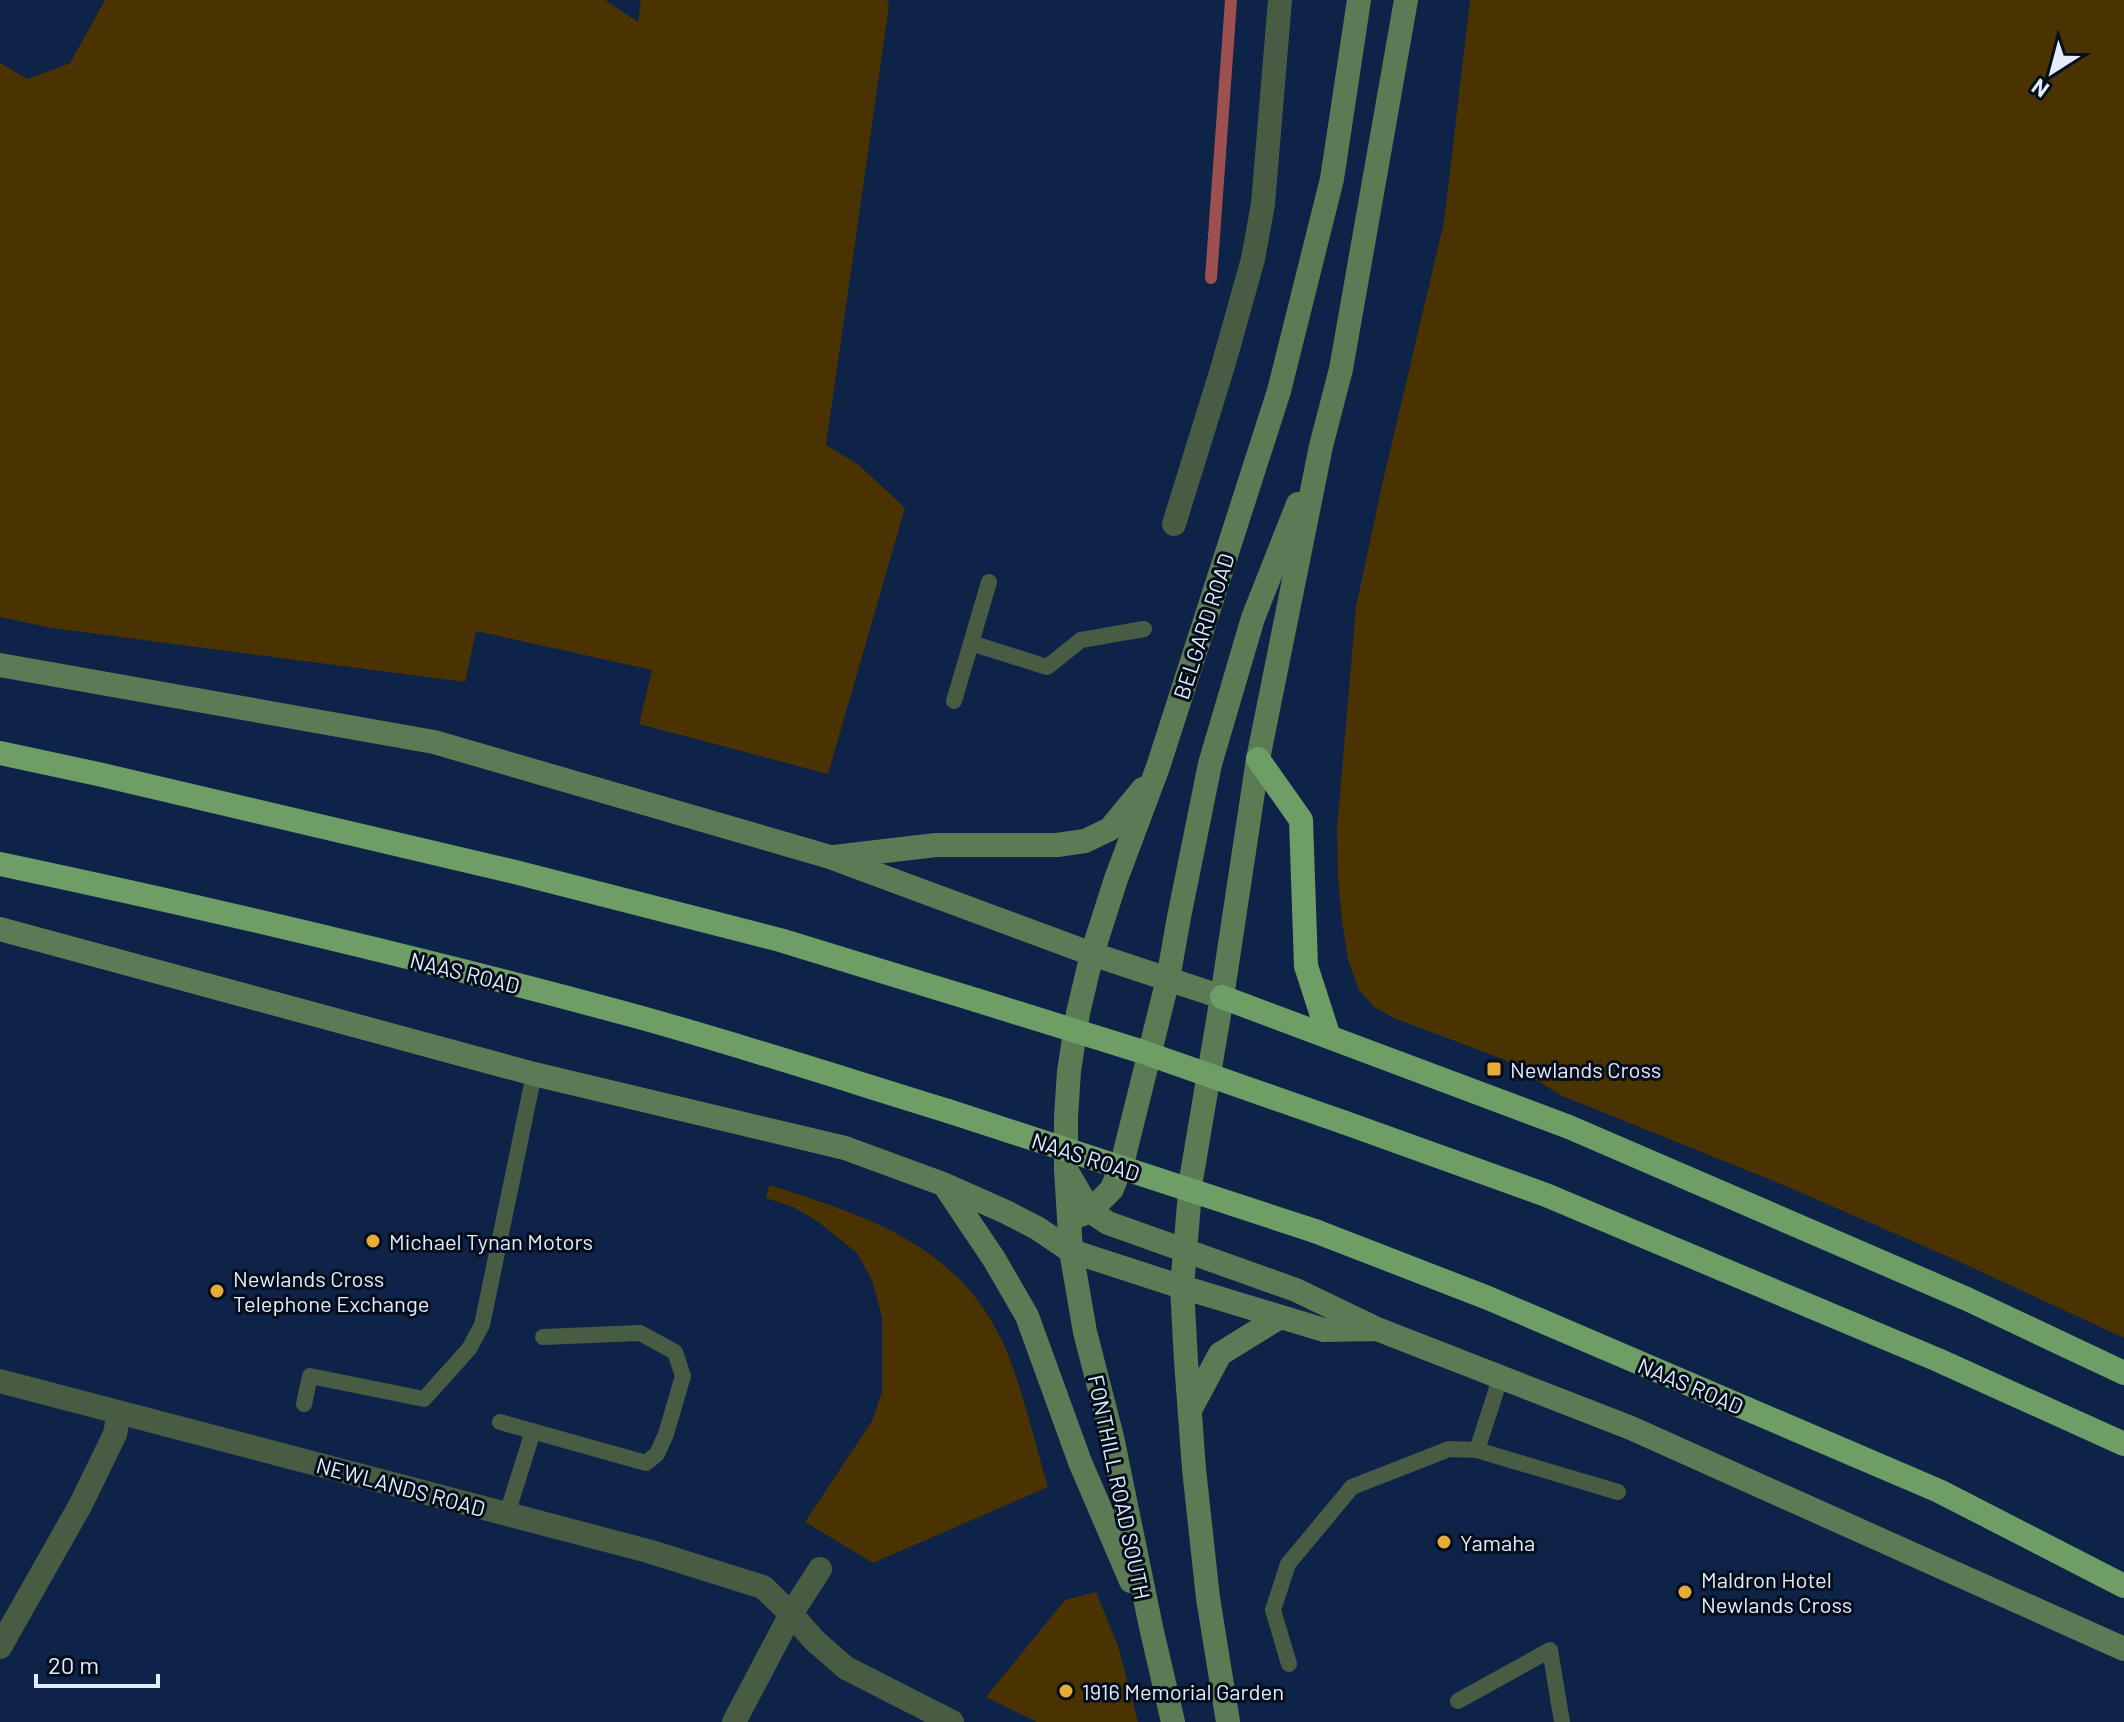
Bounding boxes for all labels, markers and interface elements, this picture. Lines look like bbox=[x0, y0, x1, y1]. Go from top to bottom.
north arrow bbox=[2012, 32, 2092, 112]
text: N bbox=[2026, 74, 2053, 104]
street label: BELGARD ROAD bbox=[1167, 550, 1239, 702]
street label: NAAS ROAD bbox=[407, 946, 523, 998]
place label: Newlands Cross bbox=[1510, 1056, 1661, 1082]
marker: Newlands Cross bbox=[1485, 1060, 1503, 1078]
street label: NAAS ROAD bbox=[1029, 1126, 1143, 1186]
place label: Michael Tynan Motors bbox=[389, 1228, 593, 1254]
marker: Michael Tynan Motors bbox=[364, 1232, 382, 1250]
place label: Newlands Cross Telephone Exchange bbox=[233, 1265, 429, 1316]
marker: Newlands Cross Telephone Exchange bbox=[208, 1282, 226, 1300]
street label: NAAS ROAD bbox=[1634, 1351, 1748, 1419]
street label: FONTHILL ROAD SOUTH bbox=[1083, 1372, 1157, 1602]
street label: NEWLANDS ROAD bbox=[314, 1451, 488, 1521]
place label: Yamaha bbox=[1460, 1529, 1535, 1555]
marker: Yamaha bbox=[1435, 1533, 1453, 1551]
place label: Maldron Hotel Newlands Cross bbox=[1701, 1566, 1852, 1617]
marker: Maldron Hotel Newlands Cross bbox=[1676, 1583, 1694, 1601]
scale bar bbox=[36, 1638, 158, 1688]
text: 20 m bbox=[48, 1650, 99, 1679]
place label: 1916 Memorial Garden bbox=[1082, 1678, 1284, 1704]
marker: 1916 Memorial Garden bbox=[1057, 1682, 1075, 1700]

